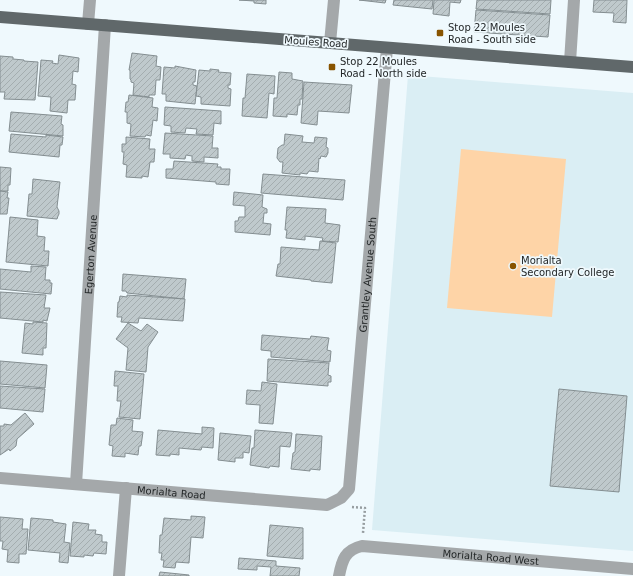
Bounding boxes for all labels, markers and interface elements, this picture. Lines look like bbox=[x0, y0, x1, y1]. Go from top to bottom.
place label: Stop 22 Moules Road - South side bbox=[448, 22, 536, 45]
marker: Stop 22 Moules Road - South side bbox=[435, 28, 445, 38]
street label: Moules Road bbox=[284, 34, 348, 50]
place label: Stop 22 Moules Road - North side bbox=[340, 56, 427, 79]
marker: Stop 22 Moules Road - North side bbox=[327, 62, 337, 72]
street label: Egerton Avenue bbox=[82, 214, 99, 295]
street label: Grantley Avenue South bbox=[357, 216, 378, 333]
place label: Morialta Secondary College bbox=[521, 255, 614, 278]
marker: Morialta Secondary College bbox=[508, 261, 518, 271]
street label: Morialta Road bbox=[137, 484, 206, 500]
street label: Morialta Road West bbox=[442, 547, 539, 567]

